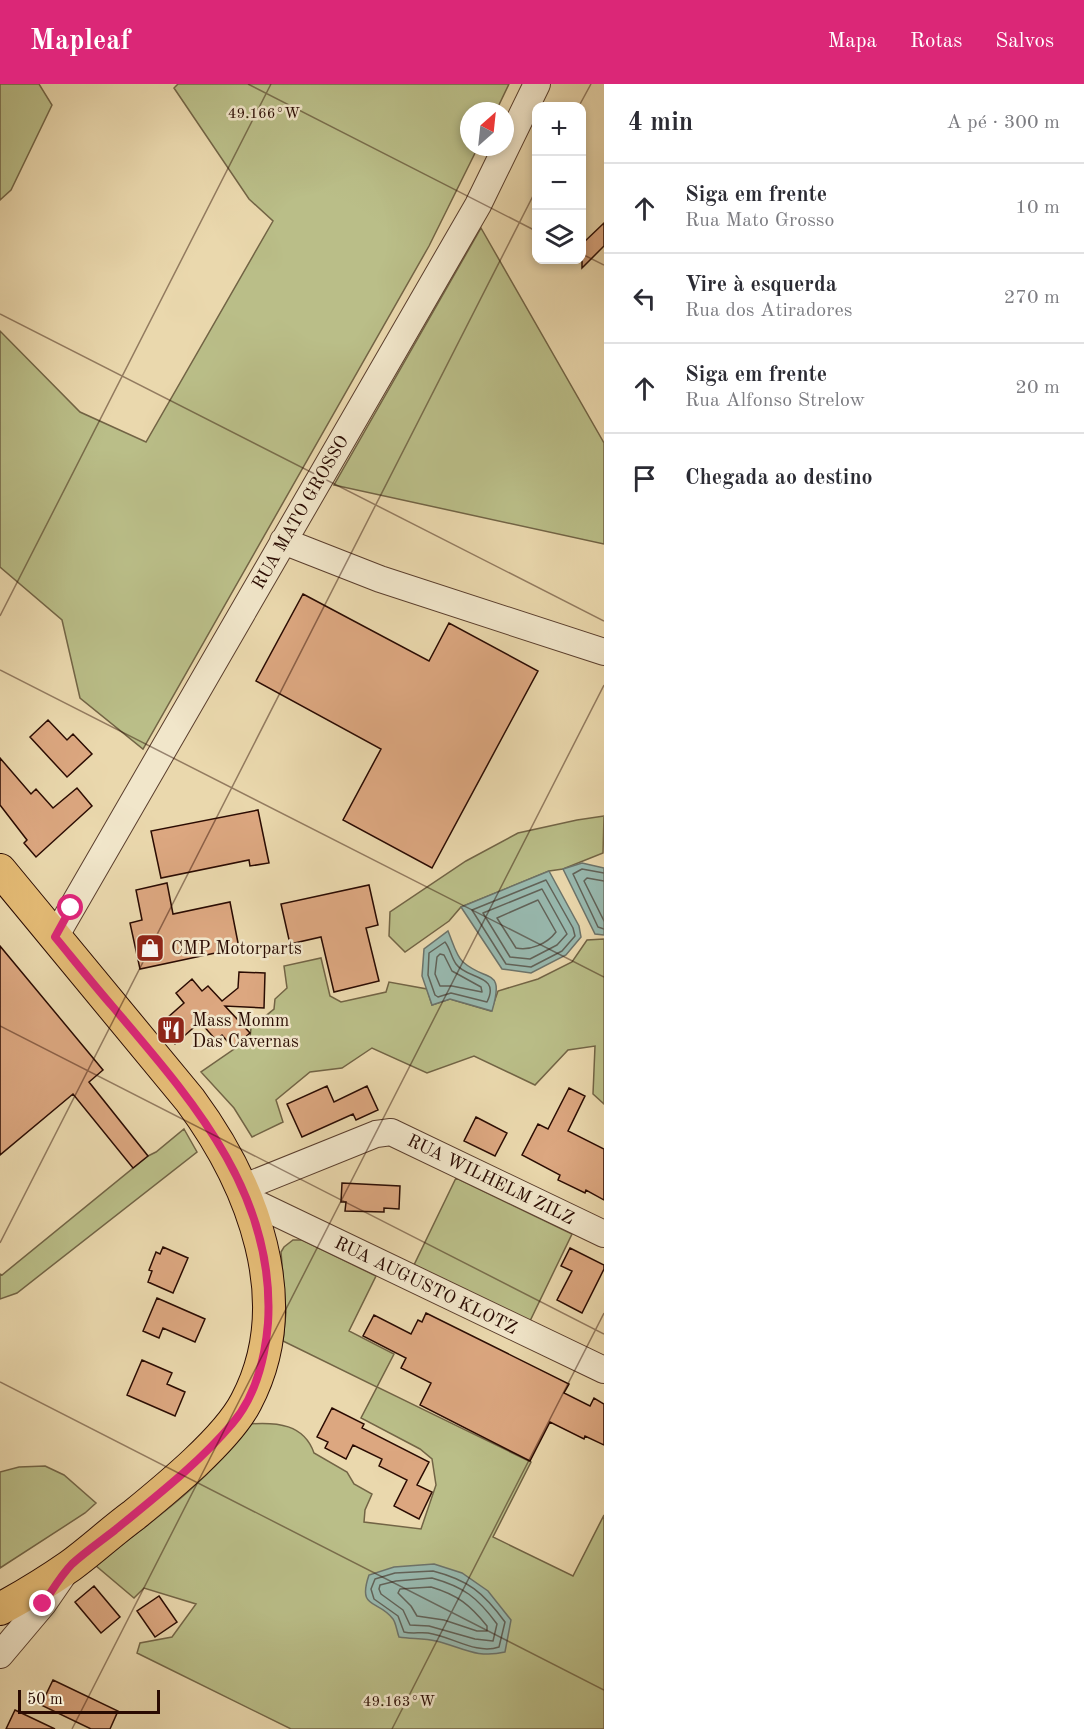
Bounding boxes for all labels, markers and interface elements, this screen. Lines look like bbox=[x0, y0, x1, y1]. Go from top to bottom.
text: Mapleaf bbox=[30, 28, 130, 56]
text: Mapa bbox=[828, 31, 877, 52]
text: Rotas bbox=[910, 31, 962, 52]
text: Salvos bbox=[995, 31, 1054, 52]
north arrow bbox=[460, 102, 514, 156]
map controls bbox=[532, 102, 586, 264]
button: + bbox=[532, 102, 586, 156]
text: 49.166°W bbox=[228, 107, 300, 122]
text: 4 min bbox=[628, 110, 693, 136]
text: A pé · 300 m bbox=[946, 113, 1060, 133]
button: − bbox=[532, 156, 586, 210]
text: Siga em frente bbox=[685, 184, 827, 206]
icon: ahead bbox=[628, 192, 661, 225]
text: 10 m bbox=[1015, 198, 1060, 218]
button: layers bbox=[532, 210, 586, 264]
text: Rua Mato Grosso bbox=[685, 211, 834, 231]
text: Vire à esquerda bbox=[685, 274, 837, 296]
icon: left bbox=[628, 282, 661, 315]
text: 270 m bbox=[1004, 288, 1060, 308]
text: Rua dos Atiradores bbox=[685, 301, 852, 321]
text: Siga em frente bbox=[685, 364, 827, 386]
icon: ahead bbox=[628, 372, 661, 405]
text: 20 m bbox=[1015, 378, 1060, 398]
text: Rua Alfonso Strelow bbox=[685, 391, 865, 411]
street label: RUA MATO GROSSO bbox=[249, 432, 352, 593]
icon: arrive bbox=[628, 462, 661, 495]
text: Chegada ao destino bbox=[685, 467, 873, 489]
route start bbox=[57, 894, 83, 920]
shop icon: CMP Motorparts bbox=[134, 932, 166, 964]
place label: CMP Motorparts bbox=[171, 940, 302, 958]
place label: Mass Momm Das Cavernas bbox=[192, 1012, 299, 1051]
restaurant icon: Mass Momm Das Cavernas bbox=[155, 1014, 187, 1046]
street label: RUA WILHELM ZILZ bbox=[404, 1132, 577, 1228]
street label: RUA AUGUSTO KLOTZ bbox=[331, 1234, 520, 1338]
route end bbox=[29, 1590, 55, 1616]
scale bar bbox=[18, 1687, 160, 1714]
text: 50 m bbox=[27, 1692, 63, 1708]
text: 49.163°W bbox=[363, 1695, 435, 1710]

